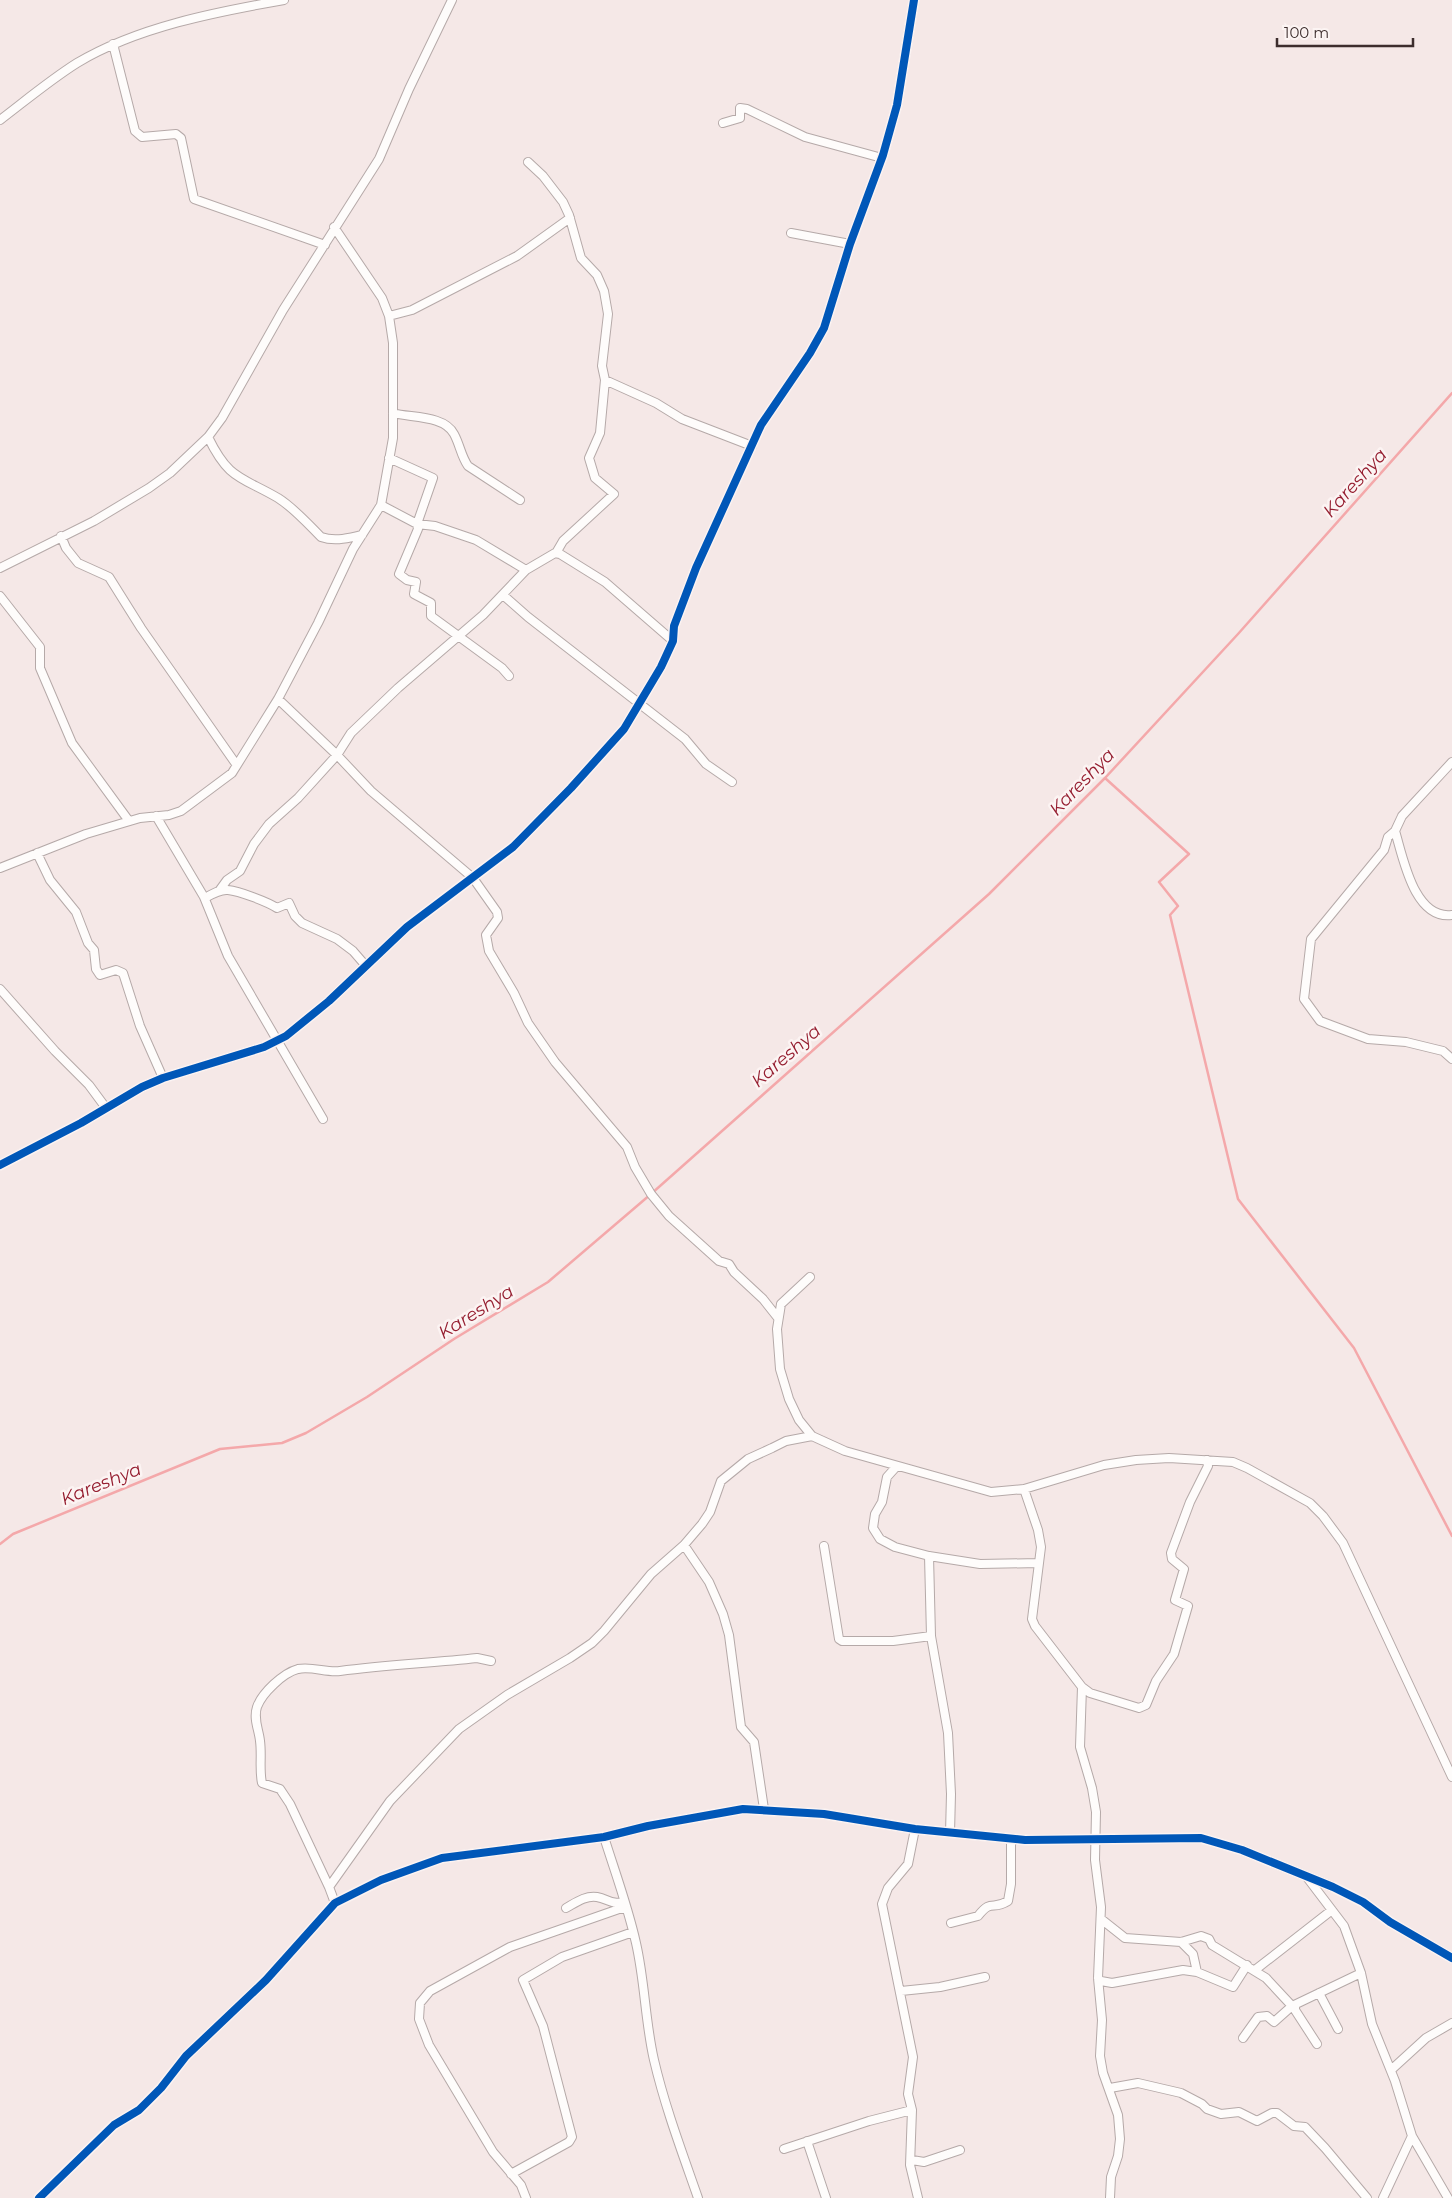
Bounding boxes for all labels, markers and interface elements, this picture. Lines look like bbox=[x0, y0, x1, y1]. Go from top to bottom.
scale bar bbox=[1277, 15, 1413, 47]
text: 100 m bbox=[1284, 23, 1329, 42]
water label: Kareshya bbox=[1318, 444, 1392, 522]
water label: Kareshya bbox=[1045, 744, 1119, 820]
water label: Kareshya bbox=[747, 1020, 825, 1092]
water label: Kareshya bbox=[434, 1280, 518, 1344]
water label: Kareshya bbox=[58, 1458, 144, 1510]

